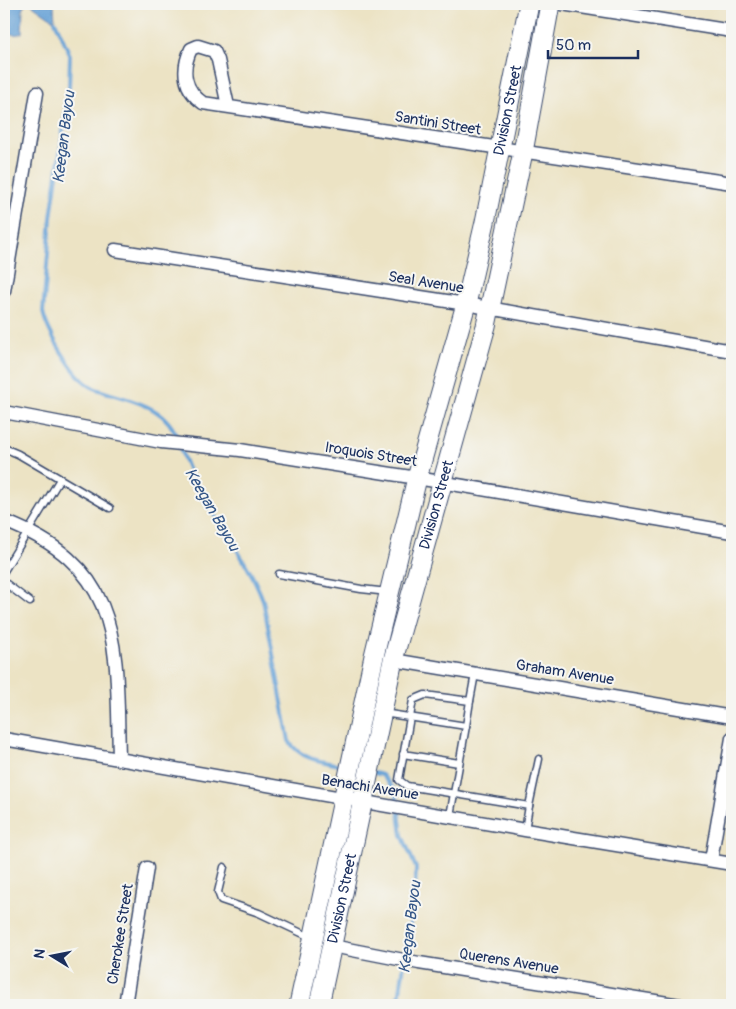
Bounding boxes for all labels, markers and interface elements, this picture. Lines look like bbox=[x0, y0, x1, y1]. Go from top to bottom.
scale bar bbox=[548, 28, 638, 60]
text: 50 m bbox=[556, 36, 591, 55]
street label: Division Street bbox=[490, 63, 527, 157]
water label: Keegan Bayou bbox=[48, 89, 80, 184]
street label: Santini Street bbox=[393, 107, 483, 140]
street label: Seal Avenue bbox=[387, 267, 466, 298]
street label: Iroquois Street bbox=[323, 438, 419, 471]
street label: Division Street bbox=[415, 457, 458, 552]
water label: Keegan Bayou bbox=[180, 464, 244, 556]
street label: Graham Avenue bbox=[515, 655, 616, 690]
street label: Benachi Avenue bbox=[320, 770, 420, 805]
street label: Division Street bbox=[323, 851, 361, 945]
water label: Keegan Bayou bbox=[394, 879, 426, 974]
street label: Cherokee Street bbox=[103, 881, 138, 986]
north arrow bbox=[28, 932, 78, 982]
street label: Querens Avenue bbox=[458, 944, 561, 979]
text: N bbox=[30, 948, 49, 960]

